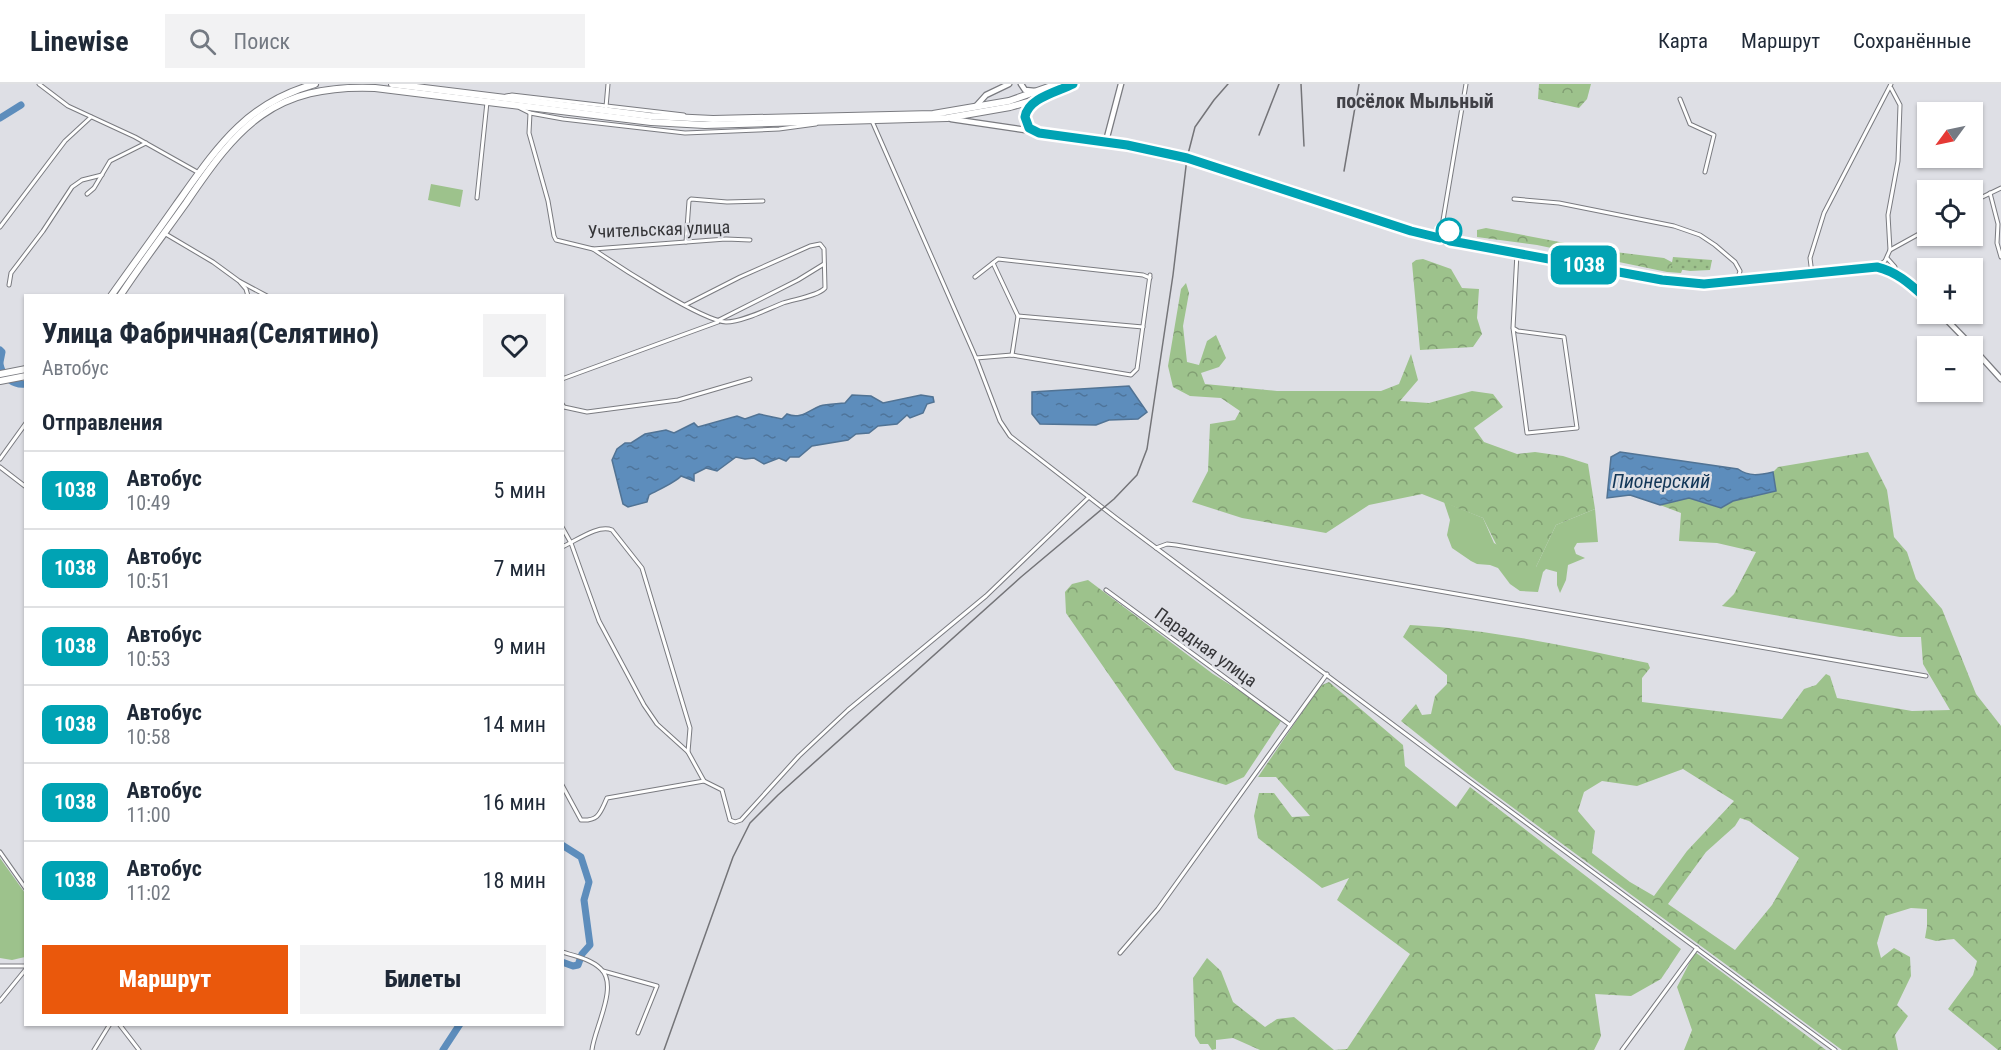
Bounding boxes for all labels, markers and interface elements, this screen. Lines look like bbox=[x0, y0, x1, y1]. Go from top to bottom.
search box bbox=[165, 14, 585, 68]
text: Linewise bbox=[30, 25, 129, 58]
icon: search bbox=[186, 25, 219, 58]
text: Поиск bbox=[234, 29, 290, 54]
text: Карта bbox=[1658, 29, 1708, 53]
text: Маршрут bbox=[1741, 29, 1820, 53]
text: Сохранённые bbox=[1853, 29, 1971, 53]
district label: посёлок Мыльный bbox=[1336, 89, 1494, 113]
north arrow bbox=[1917, 102, 1983, 168]
map controls bbox=[1917, 102, 1983, 402]
button: locate bbox=[1917, 180, 1983, 246]
street label: Учительская улица bbox=[587, 216, 731, 242]
unlabelled marker bbox=[1436, 218, 1462, 244]
line badge: 1038 bbox=[1542, 246, 1626, 285]
text: 1038 bbox=[1563, 253, 1605, 277]
button: + bbox=[1917, 258, 1983, 324]
button: heart bbox=[483, 314, 546, 377]
text: Улица Фабричная(Селятино) bbox=[42, 317, 379, 350]
button: − bbox=[1917, 336, 1983, 402]
text: Автобус bbox=[42, 356, 109, 380]
text: Отправления bbox=[42, 410, 163, 435]
text: Автобус bbox=[126, 466, 202, 491]
water label: Пионерский bbox=[1612, 469, 1710, 493]
text: 1038 bbox=[54, 478, 96, 502]
text: 5 мин bbox=[493, 478, 546, 503]
text: 10:49 bbox=[126, 491, 171, 515]
text: Автобус bbox=[126, 544, 202, 569]
text: 1038 bbox=[54, 556, 96, 580]
text: 7 мин bbox=[493, 556, 546, 581]
text: 10:51 bbox=[126, 569, 171, 593]
street label: Парадная улица bbox=[1151, 603, 1261, 691]
text: Автобус bbox=[126, 622, 202, 647]
text: 1038 bbox=[54, 634, 96, 658]
text: 9 мин bbox=[493, 634, 546, 659]
text: 10:53 bbox=[126, 647, 171, 671]
text: Автобус bbox=[126, 700, 202, 725]
text: 1038 bbox=[54, 712, 96, 736]
text: 14 мин bbox=[483, 712, 546, 737]
text: 10:58 bbox=[126, 725, 171, 749]
text: Автобус bbox=[126, 778, 202, 803]
text: 1038 bbox=[54, 790, 96, 814]
text: 16 мин bbox=[483, 790, 546, 815]
text: 11:00 bbox=[126, 803, 171, 827]
text: Автобус bbox=[126, 856, 202, 881]
text: 1038 bbox=[54, 868, 96, 892]
text: 18 мин bbox=[483, 868, 546, 893]
text: 11:02 bbox=[126, 881, 171, 905]
button: Маршрут bbox=[42, 945, 288, 1014]
button: Билеты bbox=[300, 945, 546, 1014]

